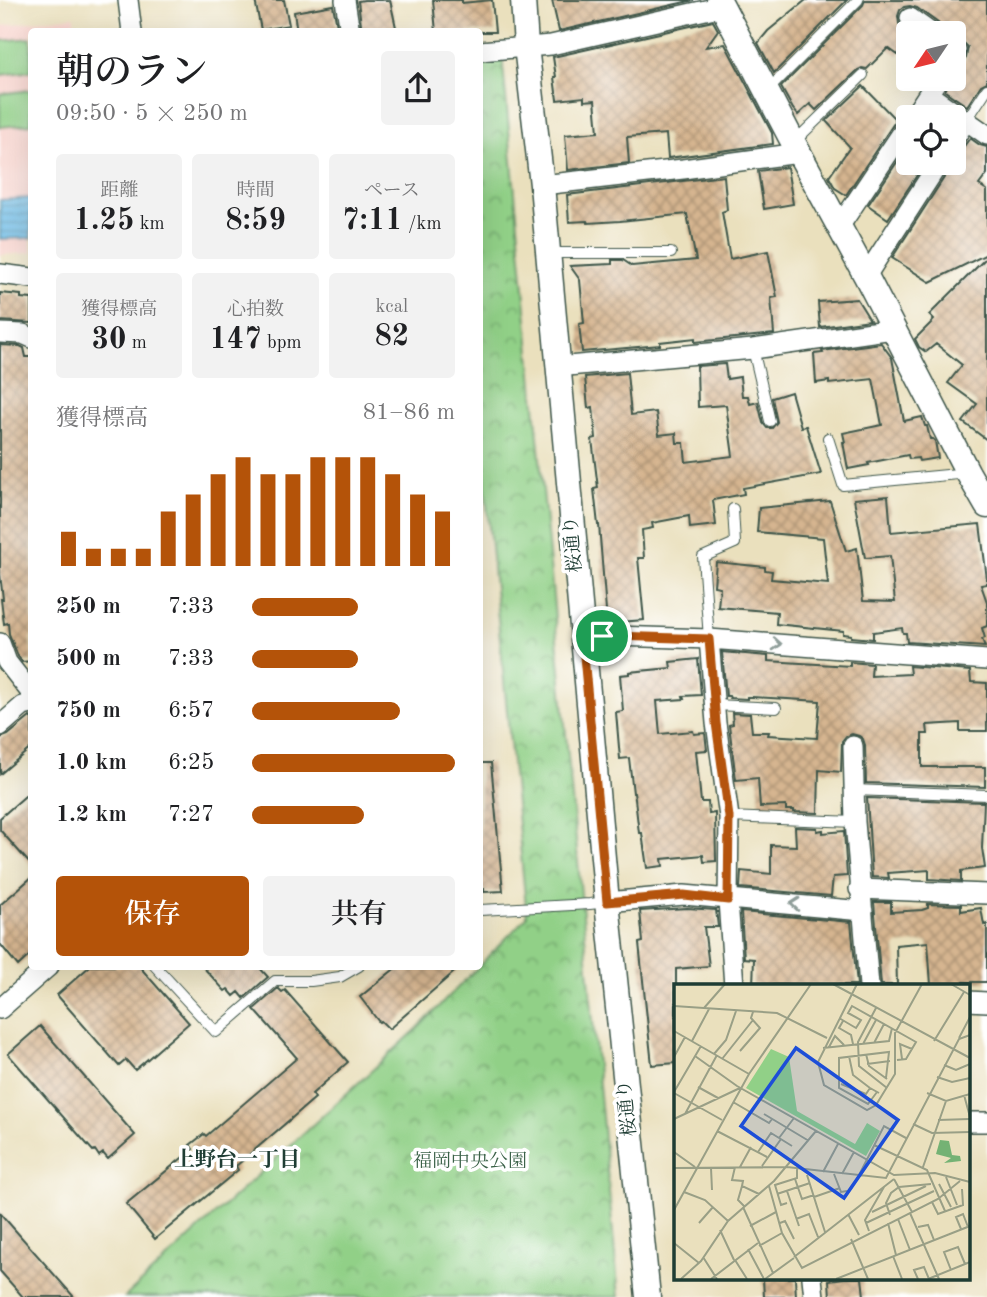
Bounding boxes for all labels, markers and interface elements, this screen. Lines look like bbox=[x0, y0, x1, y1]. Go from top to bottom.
north arrow bbox=[896, 21, 966, 91]
map controls bbox=[896, 21, 966, 175]
button: share bbox=[381, 51, 455, 125]
text: 朝のラン bbox=[56, 55, 208, 93]
text: 09:50 · 5 × 250 m bbox=[56, 102, 248, 125]
button: locate bbox=[896, 105, 966, 175]
text: 距離 bbox=[100, 182, 138, 201]
text: 時間 bbox=[236, 182, 275, 201]
text: ペース bbox=[364, 182, 420, 201]
text: 1.25 bbox=[74, 206, 134, 236]
text: 8:59 bbox=[225, 206, 286, 236]
text: 7:11 bbox=[342, 206, 403, 236]
text: km bbox=[134, 215, 165, 234]
text: /km bbox=[403, 215, 442, 234]
text: kcal bbox=[375, 298, 408, 317]
text: 獲得標高 bbox=[81, 301, 157, 320]
text: 心拍数 bbox=[227, 301, 284, 320]
text: 82 bbox=[374, 322, 409, 352]
text: 30 bbox=[92, 325, 126, 355]
text: 147 bbox=[209, 325, 262, 355]
text: m bbox=[126, 334, 147, 353]
text: bpm bbox=[262, 334, 302, 353]
text: 81–86 m bbox=[363, 401, 455, 424]
text: 獲得標高 bbox=[56, 407, 148, 430]
street label: 桜通り bbox=[559, 515, 586, 573]
text: 250 m bbox=[56, 595, 121, 618]
text: 7:33 bbox=[168, 595, 214, 618]
pin bbox=[572, 606, 632, 666]
icon: arrive bbox=[583, 617, 621, 655]
one-way arrow bbox=[772, 636, 783, 651]
text: 500 m bbox=[56, 647, 121, 670]
text: 7:33 bbox=[168, 647, 214, 670]
text: 750 m bbox=[56, 699, 121, 722]
text: 6:57 bbox=[168, 699, 214, 722]
text: 1.0 km bbox=[56, 751, 127, 774]
text: 6:25 bbox=[168, 751, 214, 774]
text: 1.2 km bbox=[56, 803, 127, 826]
text: 7:27 bbox=[168, 803, 214, 826]
button: 保存 bbox=[56, 876, 249, 956]
button: 共有 bbox=[263, 876, 455, 956]
one-way arrow bbox=[789, 897, 800, 912]
inset map bbox=[674, 984, 970, 1280]
street label: 桜通り bbox=[613, 1079, 640, 1138]
district label: 上野台一丁目 bbox=[174, 1148, 300, 1171]
park label: 福岡中央公園 bbox=[413, 1151, 527, 1172]

